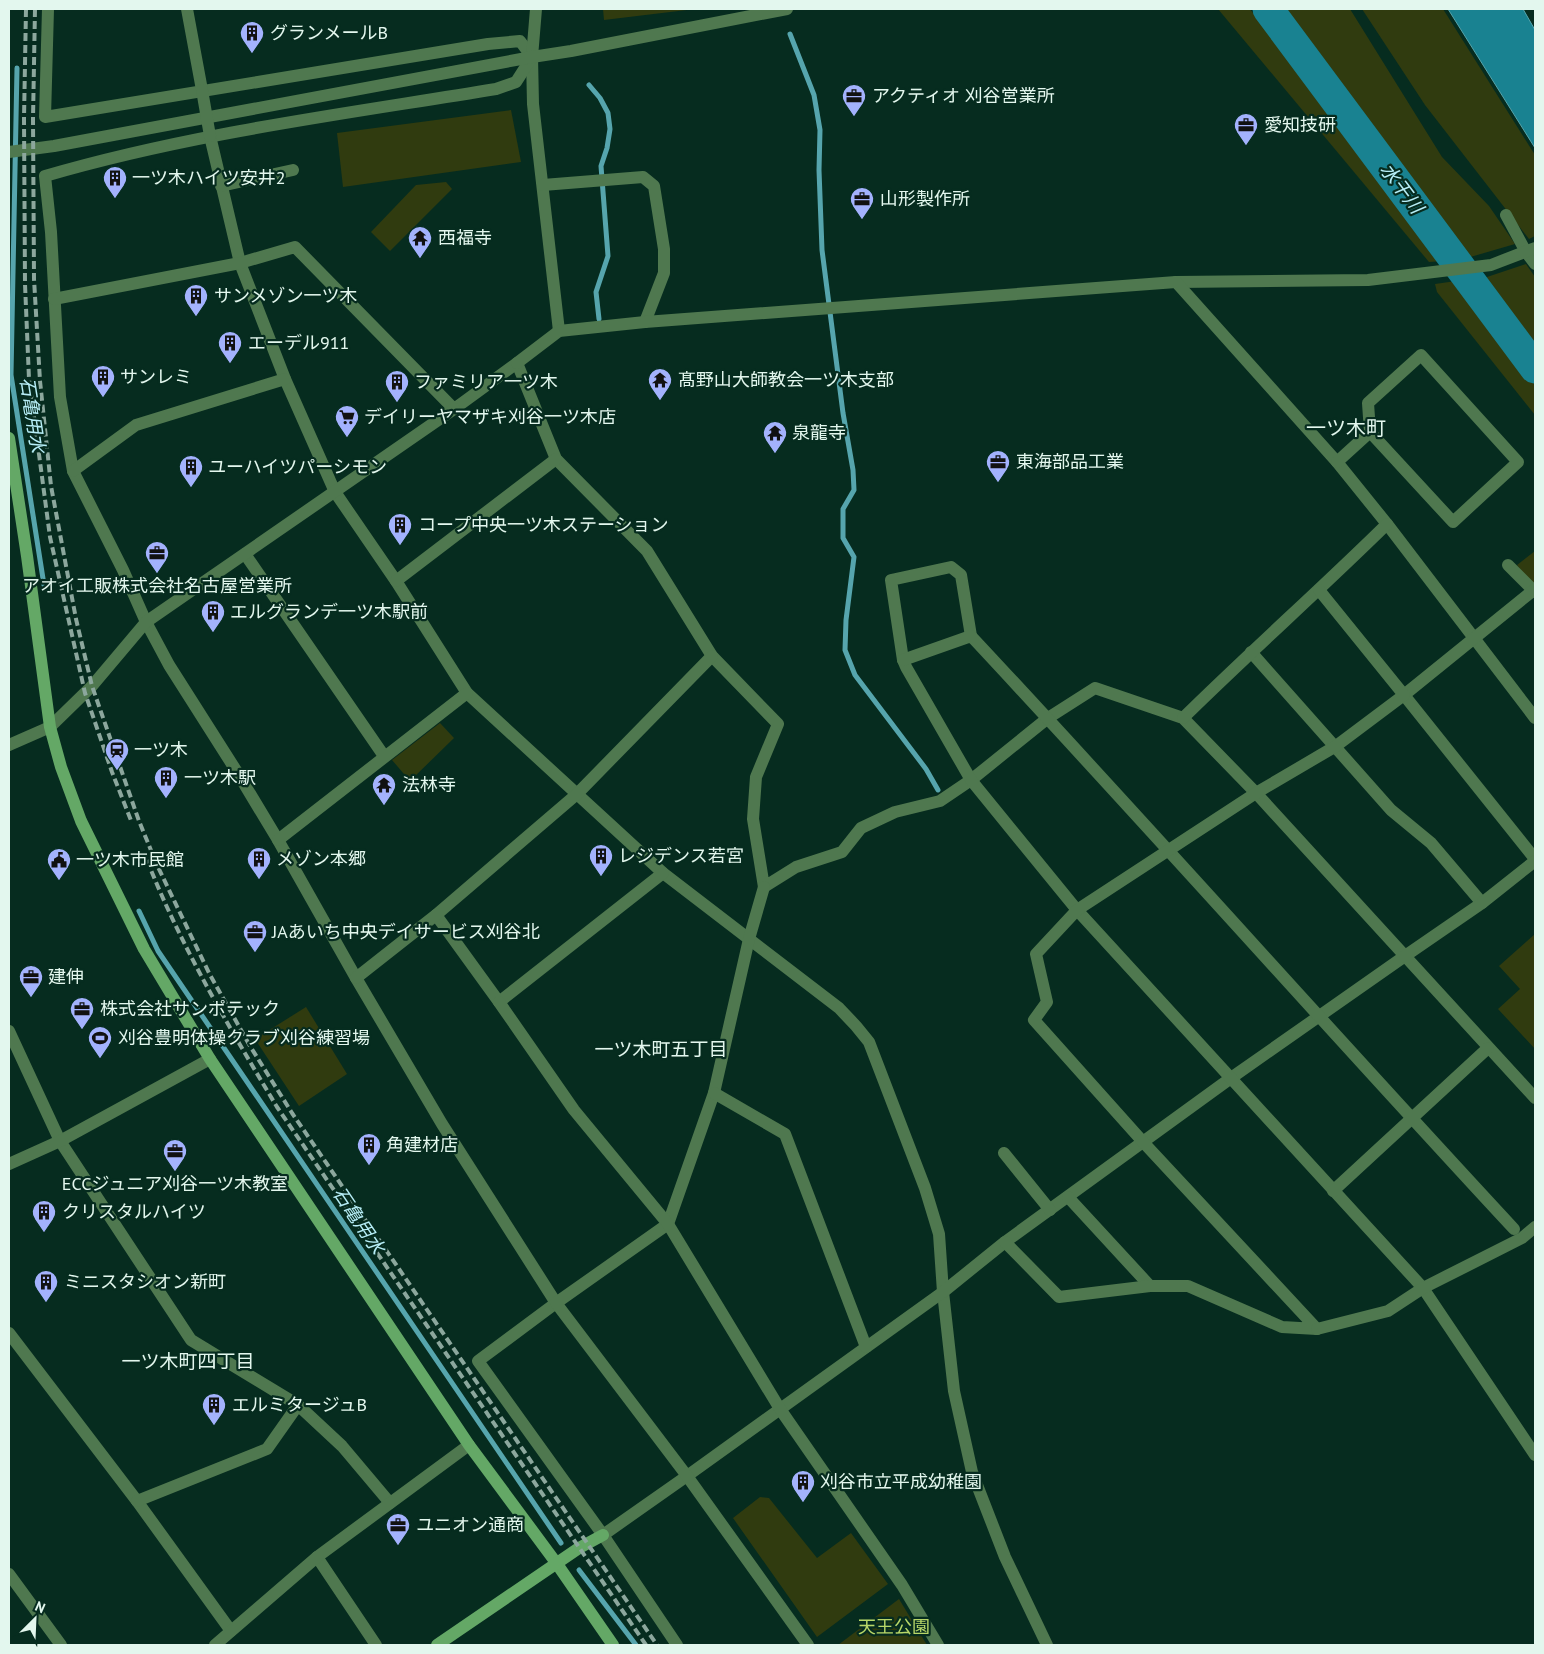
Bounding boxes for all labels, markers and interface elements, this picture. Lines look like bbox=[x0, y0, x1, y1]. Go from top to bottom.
building icon: グランメールB bbox=[239, 20, 265, 54]
place label: グランメールB bbox=[270, 21, 388, 44]
office icon: アクティオ 刈谷営業所 bbox=[841, 83, 867, 117]
place label: アクティオ 刈谷営業所 bbox=[872, 84, 1055, 107]
office icon: 愛知技研 bbox=[1233, 112, 1259, 146]
place label: 愛知技研 bbox=[1264, 113, 1336, 136]
water label: 水干川 bbox=[1375, 158, 1430, 220]
building icon: 一ツ木ハイツ安井2 bbox=[102, 165, 128, 199]
place label: 一ツ木ハイツ安井2 bbox=[132, 166, 285, 189]
office icon: 山形製作所 bbox=[849, 186, 875, 220]
place label: 山形製作所 bbox=[880, 187, 970, 210]
temple icon: 西福寺 bbox=[407, 225, 433, 259]
place label: 西福寺 bbox=[438, 226, 492, 249]
building icon: サンメゾン一ツ木 bbox=[183, 283, 209, 317]
place label: サンメゾン一ツ木 bbox=[214, 284, 357, 307]
building icon: エーデル911 bbox=[217, 330, 243, 364]
place label: エーデル911 bbox=[248, 331, 349, 354]
building icon: サンレミ bbox=[90, 364, 116, 398]
place label: サンレミ bbox=[120, 365, 192, 388]
temple icon: 髙野山大師教会一ツ木支部 bbox=[647, 367, 673, 401]
place label: 髙野山大師教会一ツ木支部 bbox=[678, 368, 894, 391]
building icon: ファミリア一ツ木 bbox=[384, 369, 410, 403]
place label: ファミリア一ツ木 bbox=[414, 370, 558, 393]
water label: 石亀用水 bbox=[15, 376, 51, 456]
supermarket icon: デイリーヤマザキ刈谷一ツ木店 bbox=[334, 404, 360, 438]
place label: デイリーヤマザキ刈谷一ツ木店 bbox=[364, 405, 616, 428]
district label: 一ツ木町 bbox=[1306, 415, 1386, 441]
temple icon: 泉龍寺 bbox=[762, 420, 788, 454]
place label: 泉龍寺 bbox=[792, 421, 846, 444]
office icon: 東海部品工業 bbox=[985, 449, 1011, 483]
place label: 東海部品工業 bbox=[1016, 450, 1124, 473]
building icon: ユーハイツパーシモン bbox=[178, 454, 204, 488]
place label: ユーハイツパーシモン bbox=[208, 455, 387, 478]
building icon: コープ中央一ツ木ステーション bbox=[387, 512, 413, 546]
place label: コープ中央一ツ木ステーション bbox=[418, 513, 669, 536]
office icon: アオイ工販株式会社名古屋営業所 bbox=[144, 540, 170, 574]
place label: アオイ工販株式会社名古屋営業所 bbox=[22, 574, 292, 597]
building icon: エルグランデ一ツ木駅前 bbox=[200, 599, 226, 633]
place label: エルグランデ一ツ木駅前 bbox=[230, 600, 428, 623]
station icon: 一ツ木 bbox=[104, 737, 130, 771]
place label: 一ツ木 bbox=[134, 738, 188, 761]
building icon: 一ツ木駅 bbox=[153, 765, 179, 799]
place label: 一ツ木駅 bbox=[184, 766, 256, 789]
temple icon: 法林寺 bbox=[371, 772, 397, 806]
place label: 法林寺 bbox=[402, 773, 456, 796]
building icon: レジデンス若宮 bbox=[588, 843, 614, 877]
place label: レジデンス若宮 bbox=[618, 844, 744, 867]
building icon: メゾン本郷 bbox=[246, 846, 272, 880]
public building icon: 一ツ木市民館 bbox=[46, 847, 72, 881]
place label: メゾン本郷 bbox=[276, 847, 366, 870]
place label: 一ツ木市民館 bbox=[76, 848, 184, 871]
office icon: JAあいち中央デイサービス刈谷北 bbox=[242, 919, 268, 953]
place label: JAあいち中央デイサービス刈谷北 bbox=[271, 920, 540, 943]
office icon: 建伸 bbox=[18, 964, 44, 998]
place label: 建伸 bbox=[48, 965, 84, 988]
office icon: 株式会社サンポテック bbox=[69, 996, 95, 1030]
place label: 株式会社サンポテック bbox=[100, 997, 280, 1020]
sports icon: 刈谷豊明体操クラブ刈谷練習場 bbox=[87, 1025, 113, 1059]
place label: 刈谷豊明体操クラブ刈谷練習場 bbox=[118, 1026, 370, 1049]
district label: 一ツ木町五丁目 bbox=[594, 1037, 728, 1061]
building icon: 角建材店 bbox=[356, 1132, 382, 1166]
place label: 角建材店 bbox=[386, 1133, 458, 1156]
office icon: ECCジュニア刈谷一ツ木教室 bbox=[162, 1138, 188, 1172]
place label: ECCジュニア刈谷一ツ木教室 bbox=[62, 1172, 288, 1195]
water label: 石亀用水 bbox=[328, 1182, 391, 1260]
building icon: クリスタルハイツ bbox=[31, 1199, 57, 1233]
place label: クリスタルハイツ bbox=[62, 1200, 206, 1223]
building icon: ミニスタシオン新町 bbox=[33, 1269, 59, 1303]
place label: ミニスタシオン新町 bbox=[64, 1270, 226, 1293]
district label: 一ツ木町四丁目 bbox=[121, 1349, 255, 1373]
building icon: エルミタージュB bbox=[201, 1392, 227, 1426]
place label: エルミタージュB bbox=[232, 1393, 367, 1416]
building icon: 刈谷市立平成幼稚園 bbox=[790, 1469, 816, 1503]
place label: 刈谷市立平成幼稚園 bbox=[820, 1470, 982, 1493]
office icon: ユニオン通商 bbox=[385, 1512, 411, 1546]
place label: ユニオン通商 bbox=[416, 1513, 524, 1536]
north arrow bbox=[10, 1594, 60, 1644]
text: N bbox=[32, 1597, 48, 1617]
park label: 天王公園 bbox=[858, 1615, 930, 1638]

